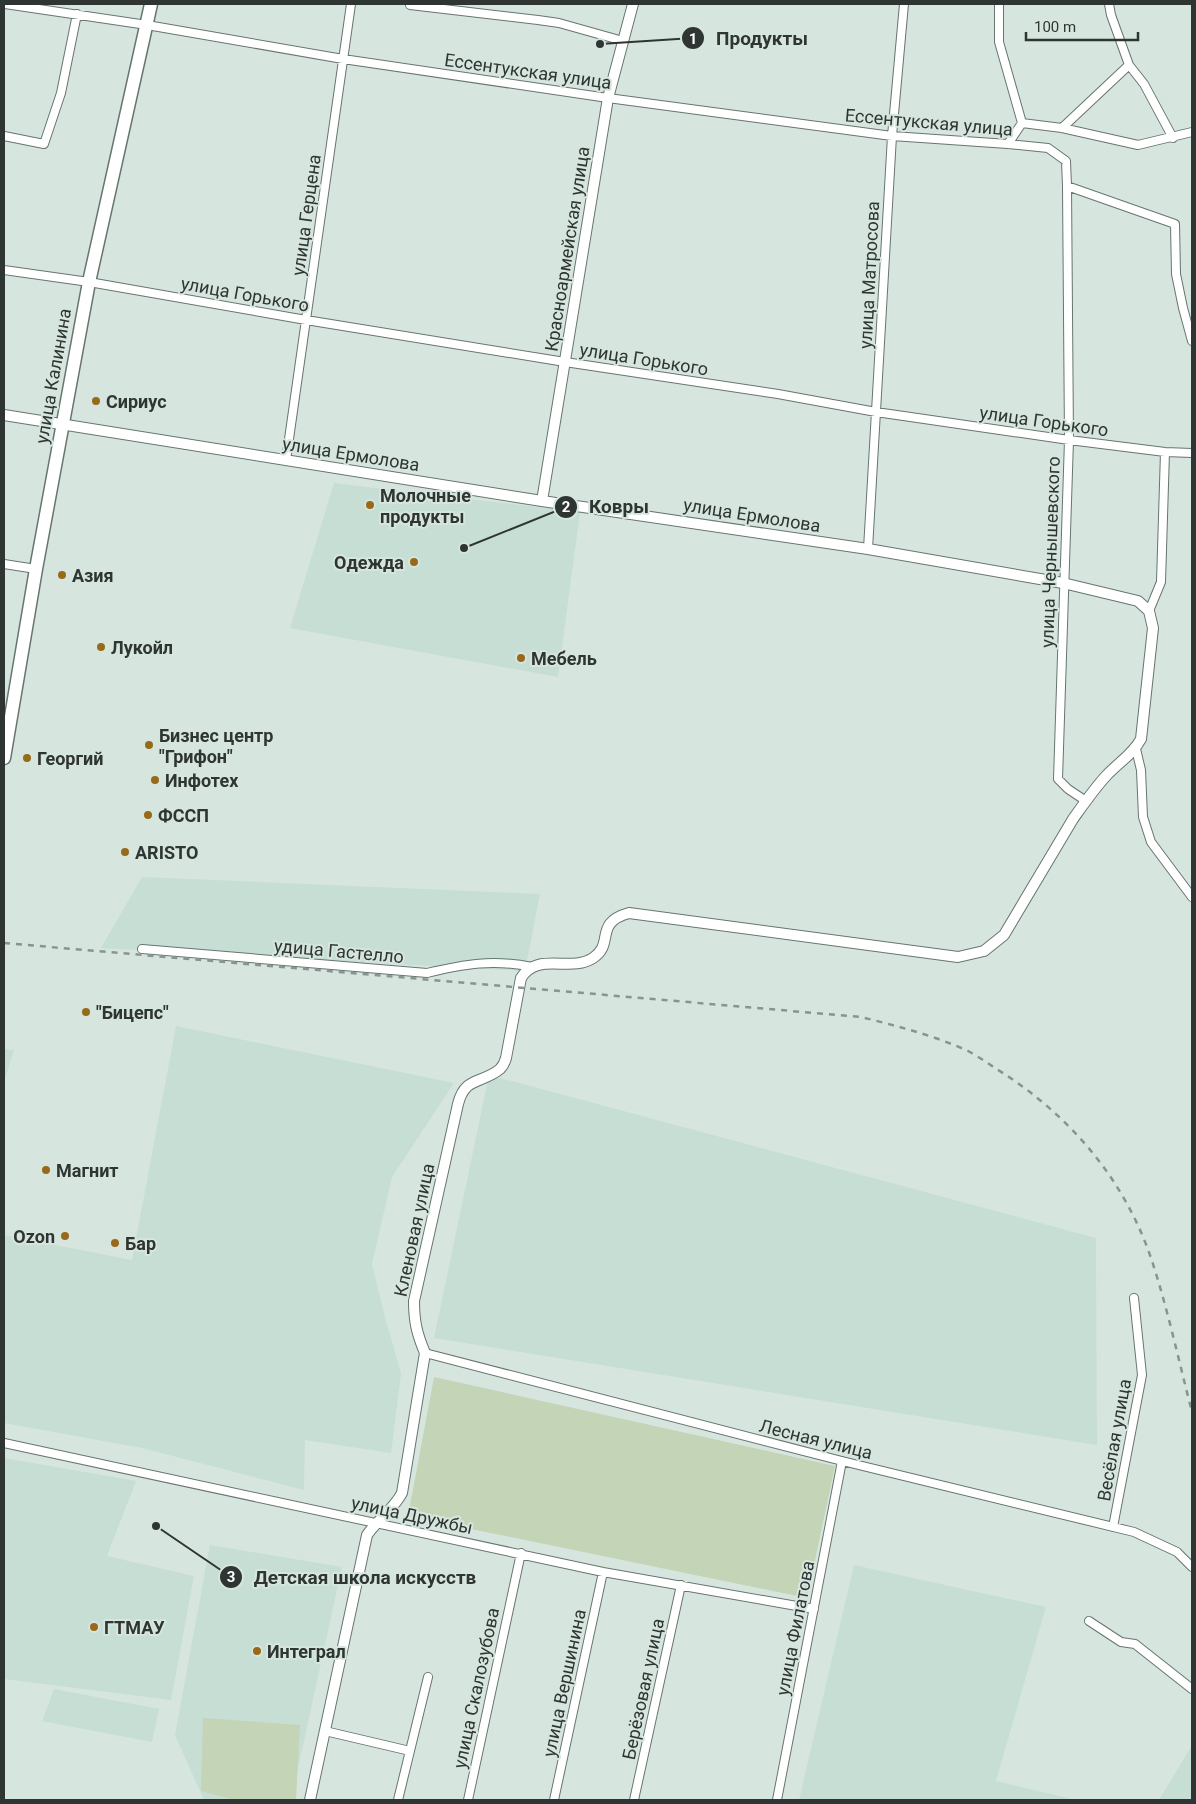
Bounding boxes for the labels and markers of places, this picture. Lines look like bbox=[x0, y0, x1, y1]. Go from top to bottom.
callout: Продукты bbox=[681, 21, 818, 55]
place label: Сириус bbox=[106, 391, 167, 412]
marker: Сириус bbox=[90, 395, 102, 407]
place label: Молочные продукты bbox=[380, 485, 471, 527]
callout: Ковры bbox=[554, 490, 659, 524]
marker: Молочные продукты bbox=[364, 499, 376, 511]
place label: Одежда bbox=[334, 552, 404, 573]
marker: Одежда bbox=[408, 556, 420, 568]
place label: Азия bbox=[72, 565, 114, 586]
marker: Азия bbox=[56, 569, 68, 581]
place label: Лукойл bbox=[111, 637, 173, 658]
marker: Лукойл bbox=[95, 641, 107, 653]
place label: Мебель bbox=[531, 648, 597, 669]
marker: Мебель bbox=[515, 652, 527, 664]
place label: Бизнес центр "Грифон" bbox=[159, 725, 273, 767]
marker: Бизнес центр "Грифон" bbox=[143, 739, 155, 751]
place label: Георгий bbox=[37, 748, 103, 769]
marker: Георгий bbox=[21, 752, 33, 764]
place label: Инфотех bbox=[165, 770, 239, 791]
marker: Инфотех bbox=[149, 774, 161, 786]
place label: ФССП bbox=[158, 805, 209, 826]
marker: ФССП bbox=[142, 809, 154, 821]
place label: ARISTO bbox=[135, 842, 198, 863]
marker: ARISTO bbox=[119, 846, 131, 858]
place label: "Бицепс" bbox=[96, 1002, 169, 1023]
marker: "Бицепс" bbox=[80, 1006, 92, 1018]
place label: Магнит bbox=[56, 1160, 119, 1181]
marker: Магнит bbox=[40, 1164, 52, 1176]
place label: Ozon bbox=[13, 1226, 55, 1247]
marker: Ozon bbox=[59, 1230, 71, 1242]
place label: Бар bbox=[125, 1233, 156, 1254]
marker: Бар bbox=[109, 1237, 121, 1249]
callout: Детская школа искусств bbox=[218, 1560, 486, 1594]
place label: ГТМАУ bbox=[104, 1617, 165, 1638]
marker: ГТМАУ bbox=[88, 1621, 100, 1633]
place label: Интеграл bbox=[267, 1641, 346, 1662]
marker: Интеграл bbox=[251, 1645, 263, 1657]

